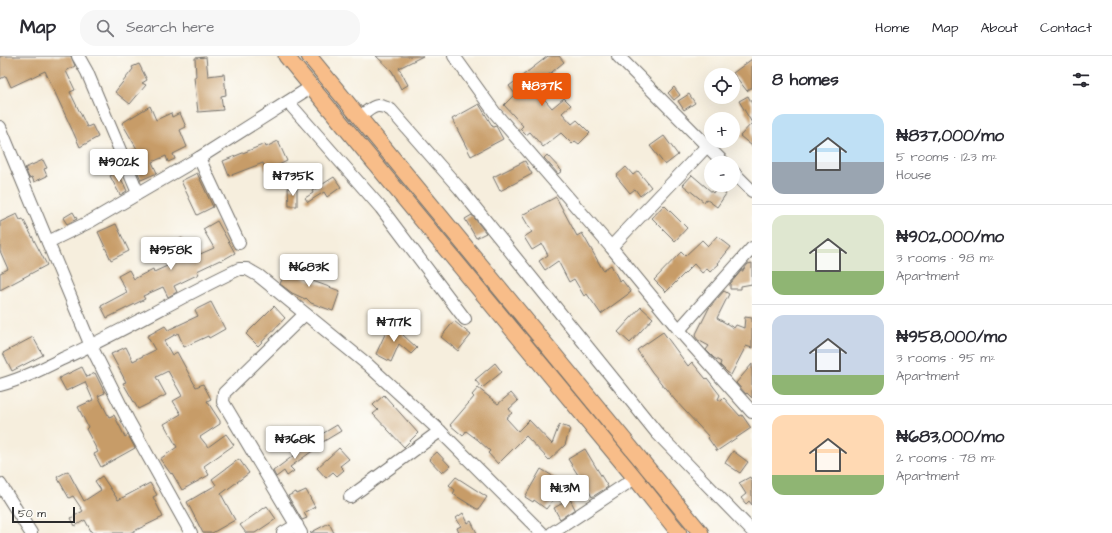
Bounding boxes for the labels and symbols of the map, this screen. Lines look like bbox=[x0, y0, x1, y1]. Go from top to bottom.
pin: ₦837K bbox=[514, 73, 570, 107]
pin: ₦902K bbox=[91, 149, 147, 183]
pin: ₦735K bbox=[265, 163, 321, 197]
pin: ₦958K bbox=[143, 237, 199, 271]
pin: ₦683K bbox=[281, 254, 337, 288]
pin: ₦717K bbox=[366, 309, 422, 343]
pin: ₦368K bbox=[267, 426, 323, 460]
pin: ₦1.3M bbox=[537, 475, 593, 509]
scale bar bbox=[12, 505, 75, 524]

